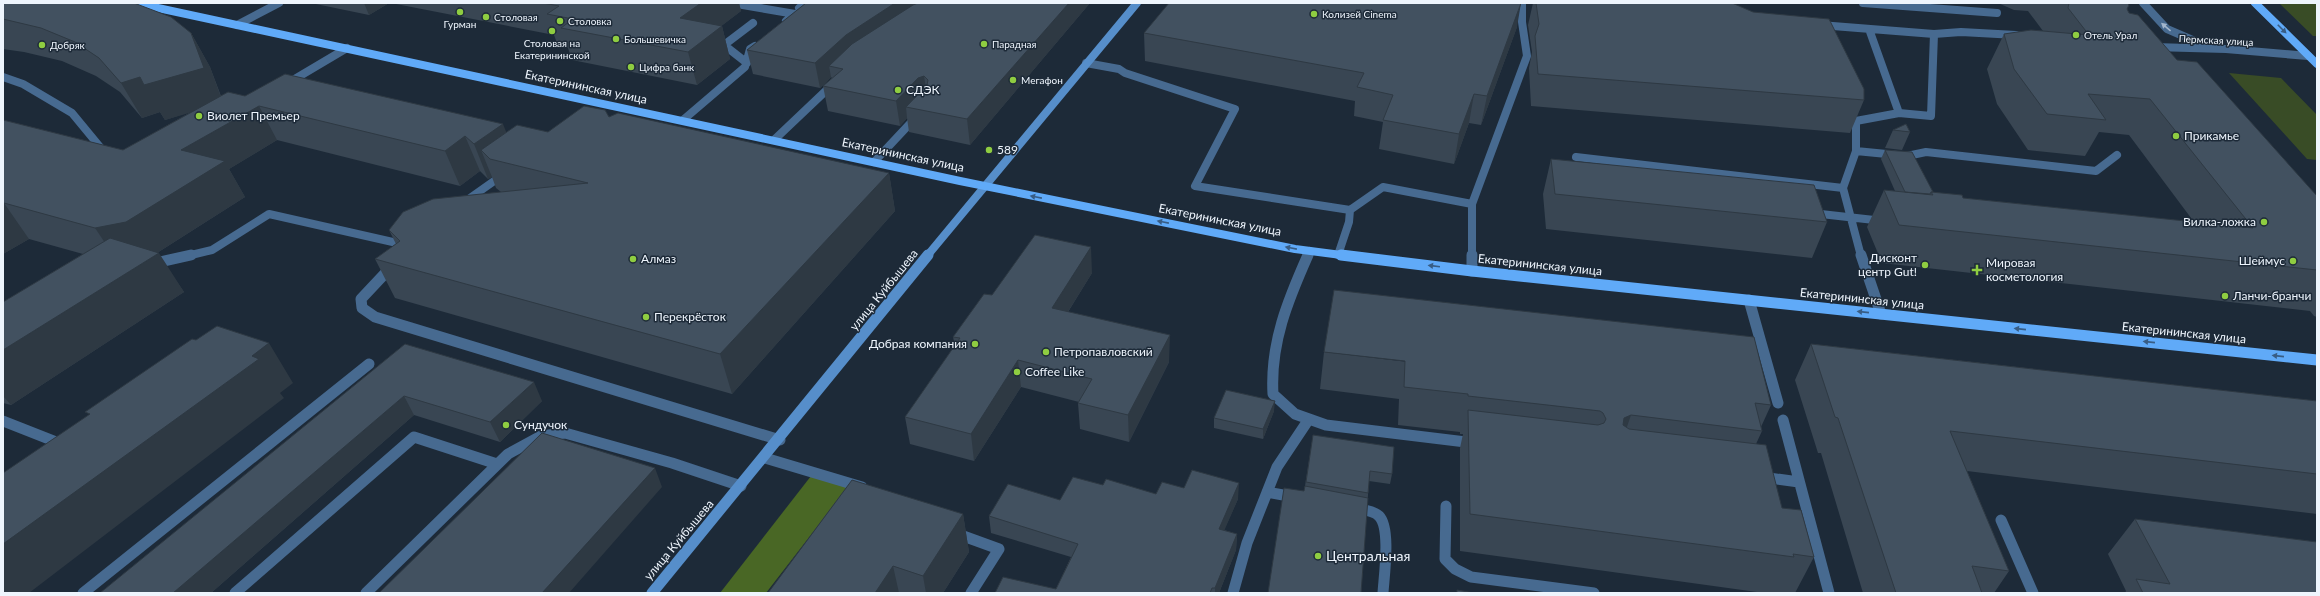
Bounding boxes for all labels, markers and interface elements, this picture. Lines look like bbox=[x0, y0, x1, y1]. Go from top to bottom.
marker: Гурман bbox=[455, 7, 465, 17]
place label: Колизей Cinema bbox=[1322, 8, 1397, 20]
marker: Колизей Cinema bbox=[1309, 9, 1319, 19]
place label: Стoловая bbox=[494, 11, 538, 23]
marker: Стoловая bbox=[481, 12, 491, 22]
place label: Столовка bbox=[568, 15, 612, 27]
marker: Столовка bbox=[555, 16, 565, 26]
place label: Гурман bbox=[444, 18, 476, 30]
one-way arrow bbox=[2161, 23, 2171, 31]
one-way arrow bbox=[2277, 24, 2287, 34]
marker: Столовая на Екатерининской bbox=[547, 26, 557, 36]
place label: Отель Урал bbox=[2084, 29, 2137, 41]
marker: Отель Урал bbox=[2071, 30, 2081, 40]
street label: Пермская улица bbox=[2178, 32, 2254, 48]
place label: Большевичка bbox=[624, 33, 686, 45]
marker: Большевичка bbox=[611, 34, 621, 44]
place label: Столовая на Екатерининской bbox=[514, 37, 590, 61]
place label: Парадная bbox=[992, 38, 1037, 50]
place label: Добряк bbox=[50, 39, 86, 51]
marker: Парадная bbox=[979, 39, 989, 49]
marker: Добряк bbox=[37, 40, 47, 50]
place label: Цифра банк bbox=[639, 61, 695, 73]
marker: Цифра банк bbox=[626, 62, 636, 72]
street label: Екатерининская улица bbox=[524, 66, 649, 107]
place label: Мегафон bbox=[1021, 74, 1063, 86]
marker: Мегафон bbox=[1008, 75, 1018, 85]
place label: СДЭК bbox=[906, 82, 940, 97]
marker: СДЭК bbox=[893, 85, 903, 95]
place label: Виолет Премьер bbox=[207, 108, 300, 123]
marker: Виолет Премьер bbox=[194, 111, 204, 121]
place label: Прикамье bbox=[2184, 128, 2239, 143]
marker: Прикамье bbox=[2171, 131, 2181, 141]
street label: Екатерининская улица bbox=[841, 134, 966, 175]
place label: 589 bbox=[997, 142, 1018, 157]
marker: 589 bbox=[984, 145, 994, 155]
one-way arrow bbox=[1030, 193, 1042, 199]
street label: Екатерининская улица bbox=[1157, 200, 1283, 239]
place label: Вилка-ложка bbox=[2183, 214, 2256, 229]
marker: Вилка-ложка bbox=[2259, 217, 2269, 227]
one-way arrow bbox=[1157, 219, 1170, 225]
one-way arrow bbox=[1285, 244, 1297, 250]
street label: улица Куйбышева bbox=[846, 246, 921, 333]
place label: Дисконт центр Gut! bbox=[1858, 250, 1917, 279]
place label: Алмаз bbox=[641, 251, 676, 266]
street label: Екатерининская улица bbox=[1477, 251, 1603, 278]
place label: Шеймус bbox=[2239, 253, 2285, 268]
marker: Алмаз bbox=[628, 254, 638, 264]
place label: Мировая косметология bbox=[1986, 255, 2063, 284]
marker: Шеймус bbox=[2288, 256, 2298, 266]
marker: Дисконт центр Gut! bbox=[1920, 260, 1930, 270]
one-way arrow bbox=[1428, 263, 1440, 270]
marker: Мировая косметология bbox=[1971, 264, 1983, 276]
street label: Екатерининская улица bbox=[1799, 285, 1925, 312]
place label: Ланчи-бранчи bbox=[2232, 288, 2311, 303]
marker: Ланчи-бранчи bbox=[2220, 291, 2230, 301]
place label: Перекрёсток bbox=[654, 309, 727, 324]
one-way arrow bbox=[1856, 309, 1869, 315]
marker: Перекрёсток bbox=[641, 312, 651, 322]
street label: Екатерининская улица bbox=[2121, 319, 2247, 346]
one-way arrow bbox=[2014, 325, 2026, 332]
place label: Добрая компания bbox=[869, 336, 967, 351]
marker: Добрая компания bbox=[970, 339, 980, 349]
one-way arrow bbox=[2143, 339, 2155, 345]
place label: Петропавловский bbox=[1054, 344, 1153, 359]
marker: Петропавловский bbox=[1041, 347, 1051, 357]
one-way arrow bbox=[2272, 353, 2284, 359]
place label: Coffee Like bbox=[1025, 364, 1084, 379]
marker: Coffee Like bbox=[1012, 367, 1022, 377]
place label: Сундучок bbox=[514, 417, 568, 432]
marker: Сундучок bbox=[501, 420, 511, 430]
street label: улица Куйбышева bbox=[641, 496, 717, 583]
place label: Центральная bbox=[1326, 547, 1410, 564]
marker: Центральная bbox=[1313, 551, 1323, 561]

